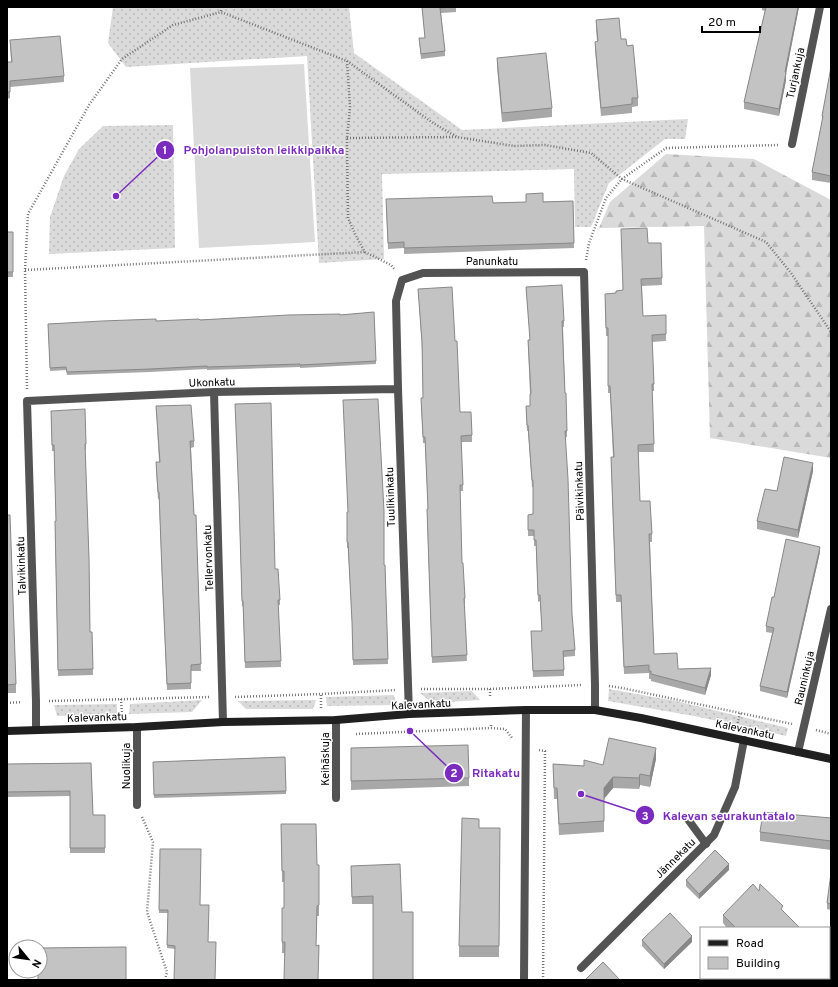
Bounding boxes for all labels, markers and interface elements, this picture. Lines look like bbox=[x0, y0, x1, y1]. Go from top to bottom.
scale bar bbox=[702, 8, 760, 34]
text: 20 m bbox=[708, 15, 736, 31]
street label: Turjankuja bbox=[784, 46, 808, 100]
callout: Pohjolanpuiston leikkipaikka bbox=[155, 138, 352, 162]
text: 1 bbox=[163, 143, 167, 159]
text: Pohjolanpuiston leikkipaikka bbox=[184, 143, 345, 159]
street label: Panunkatu bbox=[466, 255, 518, 269]
street label: Ukonkatu bbox=[188, 375, 236, 391]
street label: Päivikinkatu bbox=[572, 461, 588, 521]
street label: Tuulikinkatu bbox=[383, 467, 399, 527]
street label: Tellervonkatu bbox=[201, 524, 217, 592]
street label: Talvikinkatu bbox=[14, 536, 30, 596]
street label: Rauninkuja bbox=[792, 650, 818, 707]
street label: Kalevankatu bbox=[391, 696, 452, 714]
street label: Kalevankatu bbox=[67, 710, 127, 726]
street label: Kalevankatu bbox=[714, 717, 776, 743]
street label: Keihäskuja bbox=[319, 732, 333, 786]
street label: Nuolikuja bbox=[120, 743, 134, 789]
callout: Ritakatu bbox=[444, 761, 528, 785]
text: 2 bbox=[450, 766, 458, 782]
text: Ritakatu bbox=[472, 766, 520, 782]
callout: Kalevan seurakuntatalo bbox=[635, 803, 804, 827]
text: 3 bbox=[641, 809, 649, 825]
text: Kalevan seurakuntatalo bbox=[663, 809, 795, 825]
street label: Jännekatu bbox=[652, 835, 699, 882]
legend bbox=[700, 927, 830, 979]
text: Road bbox=[736, 936, 764, 952]
north arrow bbox=[8, 939, 48, 979]
text: Building bbox=[736, 956, 780, 972]
text: N bbox=[28, 957, 44, 970]

